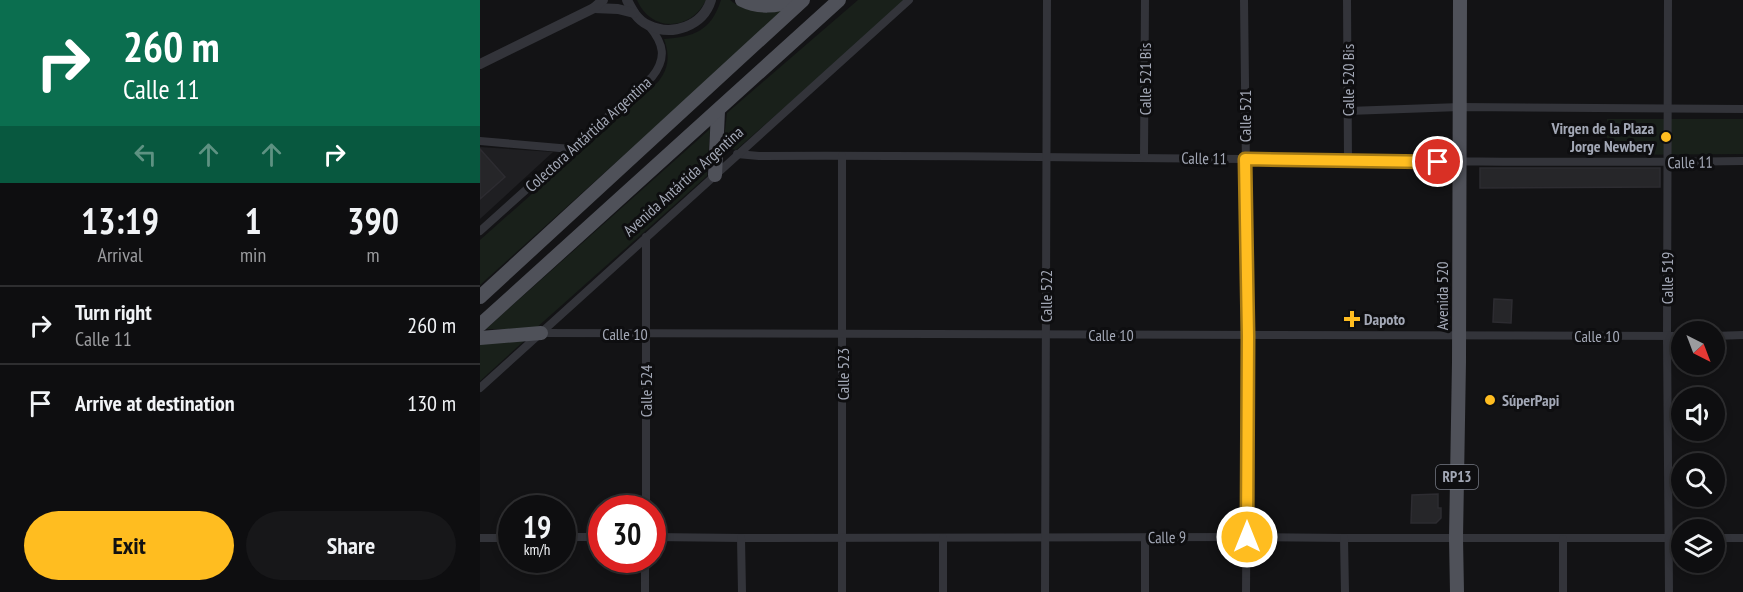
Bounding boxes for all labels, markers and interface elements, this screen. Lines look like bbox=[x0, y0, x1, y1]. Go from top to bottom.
text: 260 m bbox=[123, 19, 220, 74]
icon: right bbox=[24, 24, 102, 102]
street label: Calle 521 Bis bbox=[1135, 43, 1155, 115]
street label: Calle 520 Bis bbox=[1338, 44, 1358, 116]
text: Calle 11 bbox=[123, 72, 200, 106]
street label: Colectora Antártida Argentina bbox=[521, 72, 655, 196]
street label: Calle 521 bbox=[1235, 90, 1255, 142]
place label: Virgen de la Plaza Jorge Newbery bbox=[1550, 118, 1655, 156]
street label: Avenida Antártida Argentina bbox=[619, 122, 747, 240]
marker: Virgen de la Plaza Jorge Newbery bbox=[1659, 130, 1673, 144]
pin bbox=[1412, 136, 1463, 187]
icon: left bbox=[129, 138, 162, 171]
icon: ahead bbox=[192, 138, 225, 171]
icon: ahead bbox=[255, 138, 288, 171]
icon: right bbox=[318, 138, 351, 171]
icon: arrive bbox=[1421, 145, 1454, 178]
street label: Calle 11 bbox=[1181, 148, 1227, 168]
street label: Calle 11 bbox=[1667, 152, 1713, 172]
text: 13:19 bbox=[81, 197, 159, 244]
text: 1 bbox=[244, 197, 262, 244]
text: 390 bbox=[347, 197, 399, 244]
text: Arrival bbox=[97, 242, 143, 268]
text: min bbox=[240, 242, 266, 268]
text: m bbox=[367, 242, 380, 268]
street label: Calle 519 bbox=[1657, 252, 1677, 304]
street label: Avenida 520 bbox=[1432, 262, 1452, 330]
street label: Calle 522 bbox=[1036, 270, 1056, 322]
text: Turn right bbox=[75, 298, 152, 326]
icon: right bbox=[24, 309, 57, 342]
place label: Dapoto bbox=[1364, 309, 1405, 329]
text: 260 m bbox=[407, 311, 456, 339]
marker: Dapoto bbox=[1345, 312, 1359, 326]
north arrow bbox=[1671, 321, 1725, 375]
map controls bbox=[1671, 321, 1725, 573]
street label: Calle 10 bbox=[602, 324, 648, 344]
street label: Calle 10 bbox=[1088, 325, 1134, 345]
text: Calle 11 bbox=[75, 326, 132, 352]
street label: Calle 10 bbox=[1574, 326, 1620, 346]
street label: Calle 523 bbox=[833, 348, 853, 400]
street label: Calle 524 bbox=[636, 365, 656, 417]
icon: arrive bbox=[24, 387, 57, 420]
button: sound bbox=[1671, 387, 1725, 441]
text: Arrive at destination bbox=[75, 389, 235, 417]
text: 130 m bbox=[407, 389, 456, 417]
place label: SúperPapi bbox=[1502, 390, 1560, 410]
marker: SúperPapi bbox=[1483, 393, 1497, 407]
button: search bbox=[1671, 453, 1725, 507]
road number: RP13 bbox=[1436, 465, 1478, 489]
speed limit sign: 30 bbox=[588, 495, 666, 573]
position arrow bbox=[1215, 505, 1279, 569]
text: 19 bbox=[523, 507, 551, 546]
button: Exit bbox=[24, 511, 234, 580]
button: Share bbox=[246, 511, 456, 580]
button: layers bbox=[1671, 519, 1725, 573]
street label: Calle 9 bbox=[1148, 527, 1186, 547]
text: km/h bbox=[524, 540, 550, 559]

